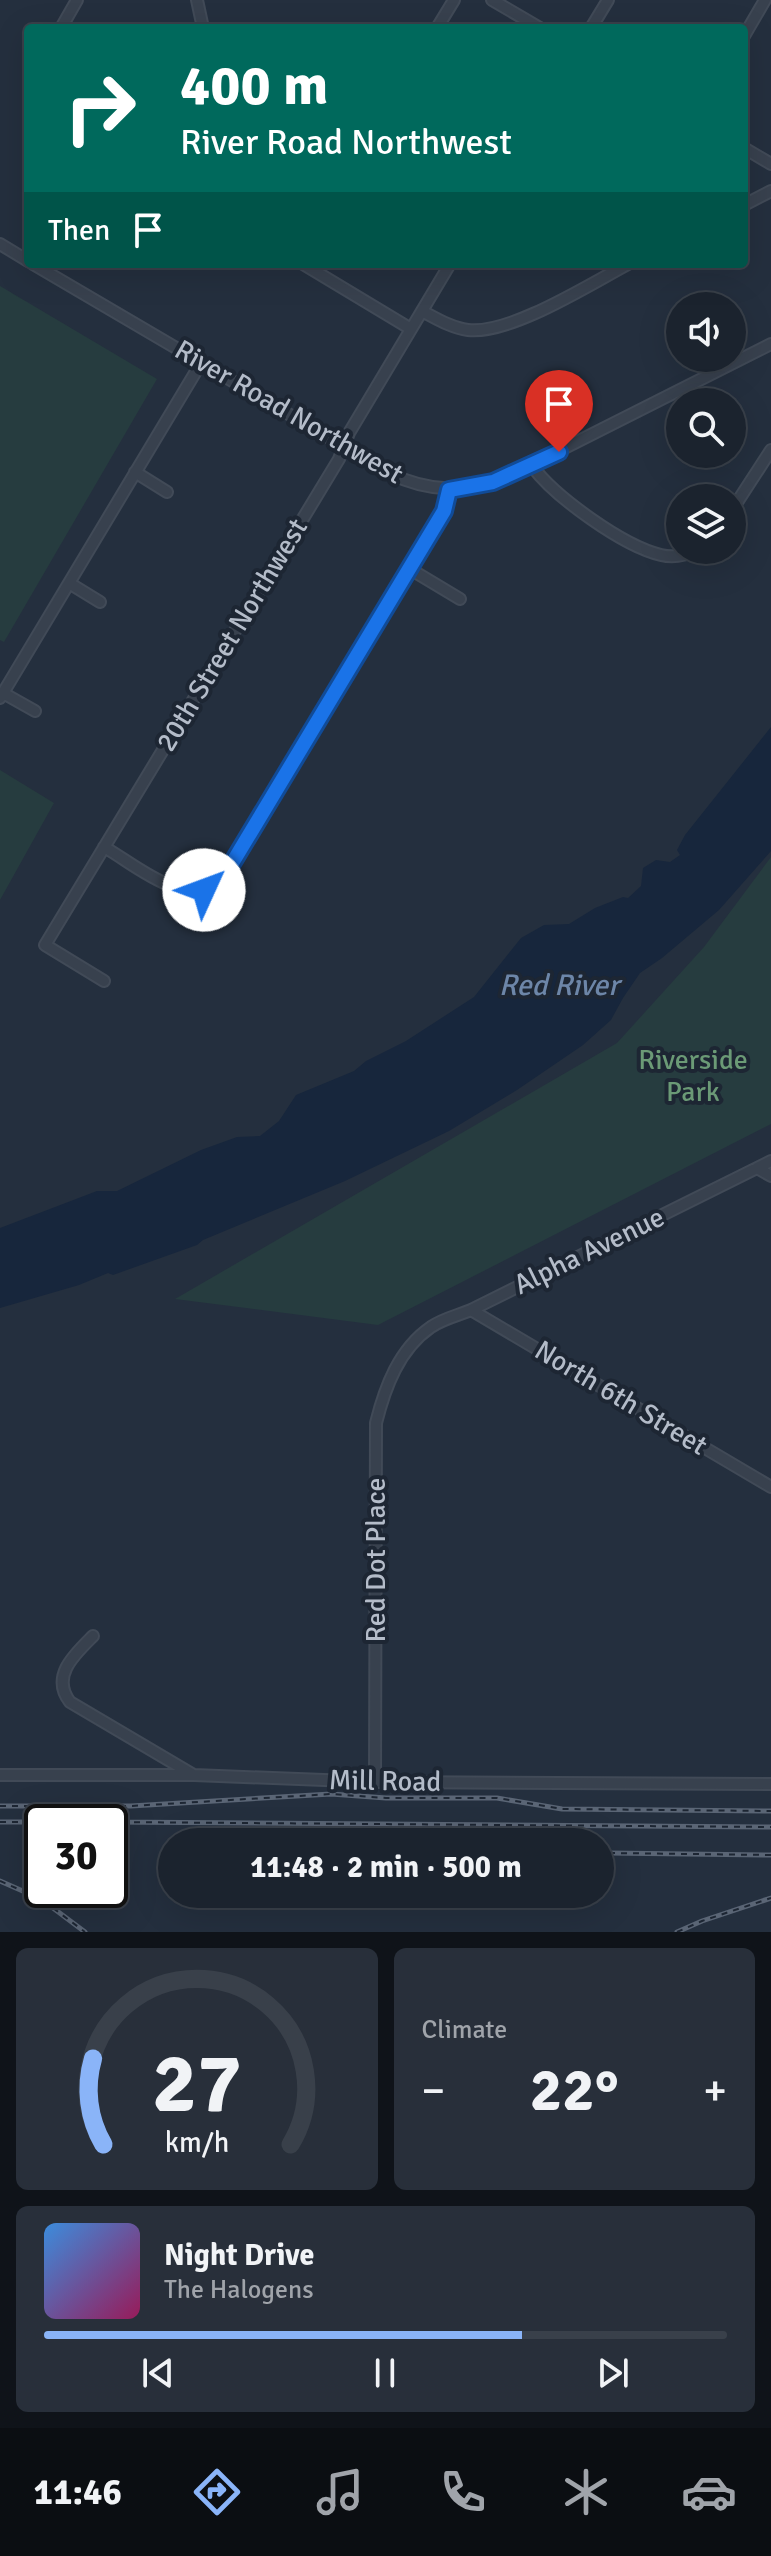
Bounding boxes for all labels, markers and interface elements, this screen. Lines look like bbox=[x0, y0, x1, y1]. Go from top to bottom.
text: 400 m bbox=[180, 51, 328, 120]
icon: right bbox=[48, 56, 152, 160]
text: River Road Northwest bbox=[180, 120, 512, 165]
icon: arrive bbox=[126, 208, 170, 252]
text: Then bbox=[48, 212, 110, 249]
map controls bbox=[666, 292, 746, 564]
button: sound bbox=[666, 292, 746, 372]
street label: River Road Northwest bbox=[169, 333, 409, 491]
pin bbox=[525, 370, 593, 452]
icon: arrive bbox=[537, 382, 581, 426]
button: search bbox=[666, 388, 746, 468]
button: layers bbox=[666, 484, 746, 564]
street label: 20th Street Northwest bbox=[149, 512, 315, 758]
position arrow bbox=[162, 848, 246, 932]
water label: Red River bbox=[499, 967, 623, 1004]
park label: Riverside Park bbox=[638, 1043, 748, 1109]
street label: Alpha Avenue bbox=[508, 1200, 670, 1302]
street label: North 6th Street bbox=[529, 1333, 713, 1463]
street label: Red Dot Place bbox=[359, 1477, 393, 1643]
street label: Mill Road bbox=[328, 1763, 442, 1799]
speed limit sign: 30 bbox=[24, 1804, 128, 1908]
text: 11:48 · 2 min · 500 m bbox=[250, 1849, 522, 1886]
text: Climate bbox=[422, 2014, 507, 2046]
text: 27 bbox=[152, 2033, 242, 2135]
text: 22° bbox=[530, 2054, 619, 2128]
text: − bbox=[422, 2064, 445, 2118]
text: + bbox=[703, 2064, 727, 2118]
text: km/h bbox=[164, 2125, 229, 2160]
text: Night Drive bbox=[164, 2237, 314, 2274]
text: The Halogens bbox=[164, 2274, 314, 2306]
icon: previous bbox=[136, 2351, 180, 2395]
icon: pause bbox=[363, 2351, 407, 2395]
icon: next bbox=[591, 2351, 635, 2395]
icon: directions bbox=[189, 2464, 245, 2520]
icon: music bbox=[312, 2464, 368, 2520]
icon: phone bbox=[435, 2464, 491, 2520]
icon: climate bbox=[558, 2464, 614, 2520]
icon: car bbox=[681, 2464, 737, 2520]
text: 11:46 bbox=[34, 2470, 122, 2515]

